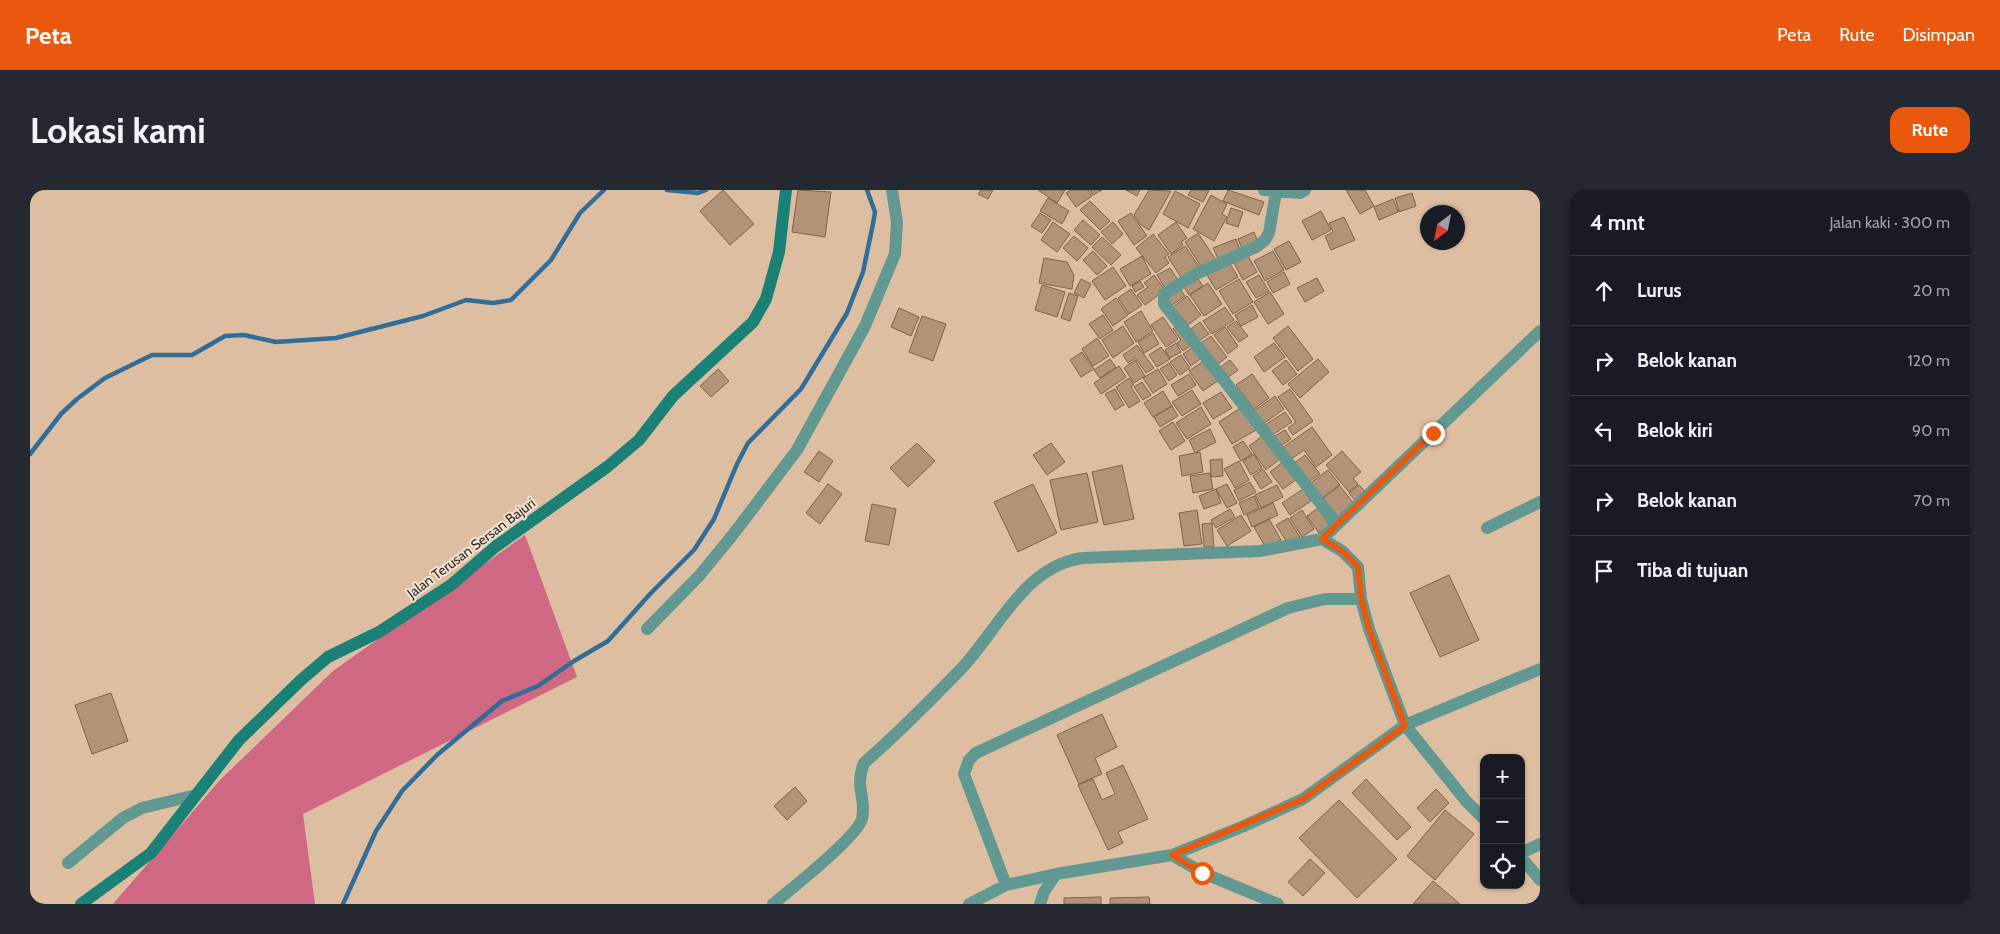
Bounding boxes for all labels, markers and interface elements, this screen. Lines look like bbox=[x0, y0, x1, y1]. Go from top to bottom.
text: Peta bbox=[25, 21, 72, 50]
text: Peta bbox=[1777, 24, 1811, 46]
text: Rute bbox=[1839, 24, 1874, 46]
text: Disimpan bbox=[1902, 24, 1975, 46]
button: Rute bbox=[1890, 107, 1970, 153]
text: Lokasi kami bbox=[30, 109, 206, 152]
north arrow bbox=[1420, 205, 1465, 250]
text: 4 mnt bbox=[1590, 210, 1645, 235]
text: Jalan kaki · 300 m bbox=[1829, 213, 1950, 232]
icon: ahead bbox=[1590, 277, 1618, 305]
text: Lurus bbox=[1637, 279, 1682, 302]
text: 20 m bbox=[1913, 281, 1950, 300]
icon: right bbox=[1590, 347, 1618, 375]
text: Belok kanan bbox=[1637, 349, 1737, 372]
text: 120 m bbox=[1908, 351, 1950, 370]
icon: left bbox=[1590, 417, 1618, 445]
text: Belok kiri bbox=[1637, 419, 1713, 442]
text: 90 m bbox=[1912, 421, 1950, 440]
route end bbox=[1422, 422, 1445, 445]
icon: right bbox=[1590, 487, 1618, 515]
text: Belok kanan bbox=[1637, 489, 1737, 512]
text: 70 m bbox=[1913, 491, 1950, 510]
street label: Jalan Terusan Sersan Bajuri bbox=[403, 494, 539, 603]
icon: arrive bbox=[1590, 557, 1618, 585]
text: Tiba di tujuan bbox=[1637, 559, 1748, 582]
map controls bbox=[1480, 754, 1525, 889]
button: + bbox=[1480, 754, 1525, 799]
button: − bbox=[1480, 799, 1525, 844]
button: locate bbox=[1480, 844, 1525, 889]
route start bbox=[1191, 862, 1214, 885]

